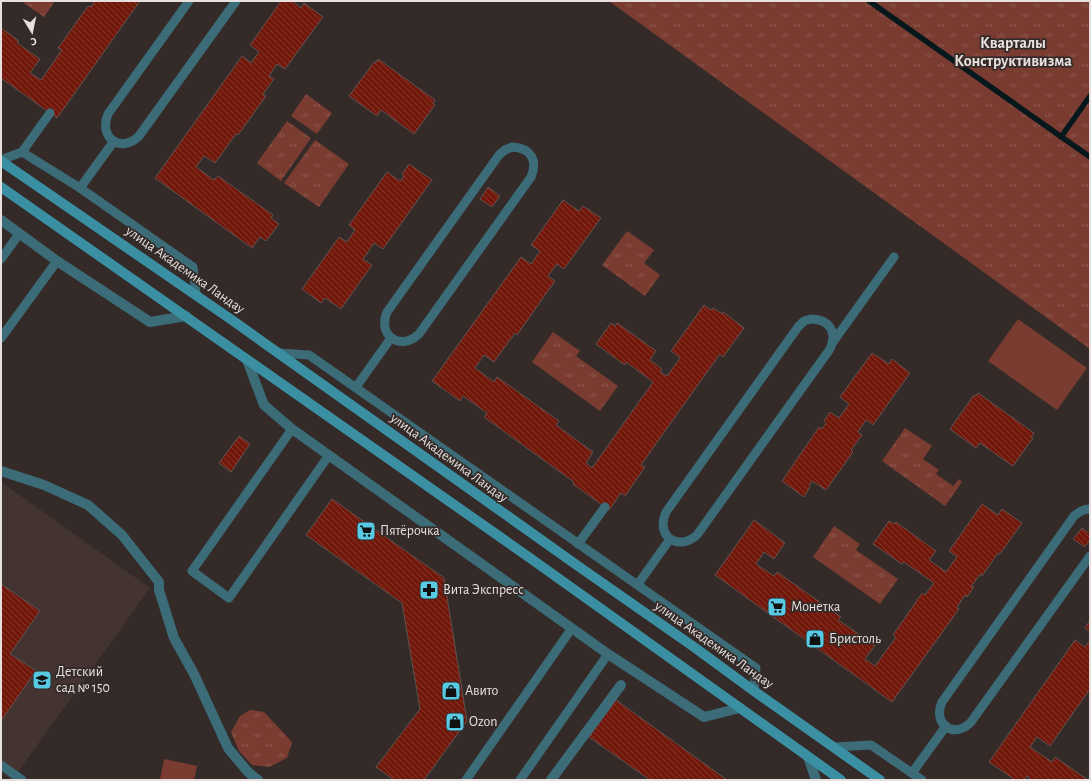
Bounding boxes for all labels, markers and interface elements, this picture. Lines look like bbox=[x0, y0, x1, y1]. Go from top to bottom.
north arrow bbox=[12, 12, 52, 52]
text: С bbox=[30, 35, 38, 47]
district label: Кварталы Конструктивизма bbox=[954, 35, 1072, 70]
street label: улица Академика Ландау bbox=[122, 223, 247, 316]
street label: улица Академика Ландау bbox=[387, 410, 510, 505]
supermarket icon: Пятёрочка bbox=[355, 520, 377, 542]
place label: Пятёрочка bbox=[380, 524, 440, 538]
pharmacy icon: Вита Экспресс bbox=[418, 579, 440, 601]
place label: Вита Экспресс bbox=[443, 583, 524, 597]
supermarket icon: Монетка bbox=[766, 596, 788, 618]
street label: улица Академика Ландау bbox=[651, 598, 776, 691]
place label: Монетка bbox=[791, 600, 841, 614]
shop icon: Бристоль bbox=[804, 628, 826, 650]
place label: Бристоль bbox=[829, 632, 881, 646]
place label: Детский сад № 150 bbox=[56, 665, 110, 695]
school or university icon: Детский сад № 150 bbox=[31, 669, 53, 691]
shop icon: Авито bbox=[440, 680, 462, 702]
place label: Авито bbox=[465, 684, 499, 698]
shop icon: Ozon bbox=[444, 711, 466, 733]
place label: Ozon bbox=[469, 715, 497, 729]

